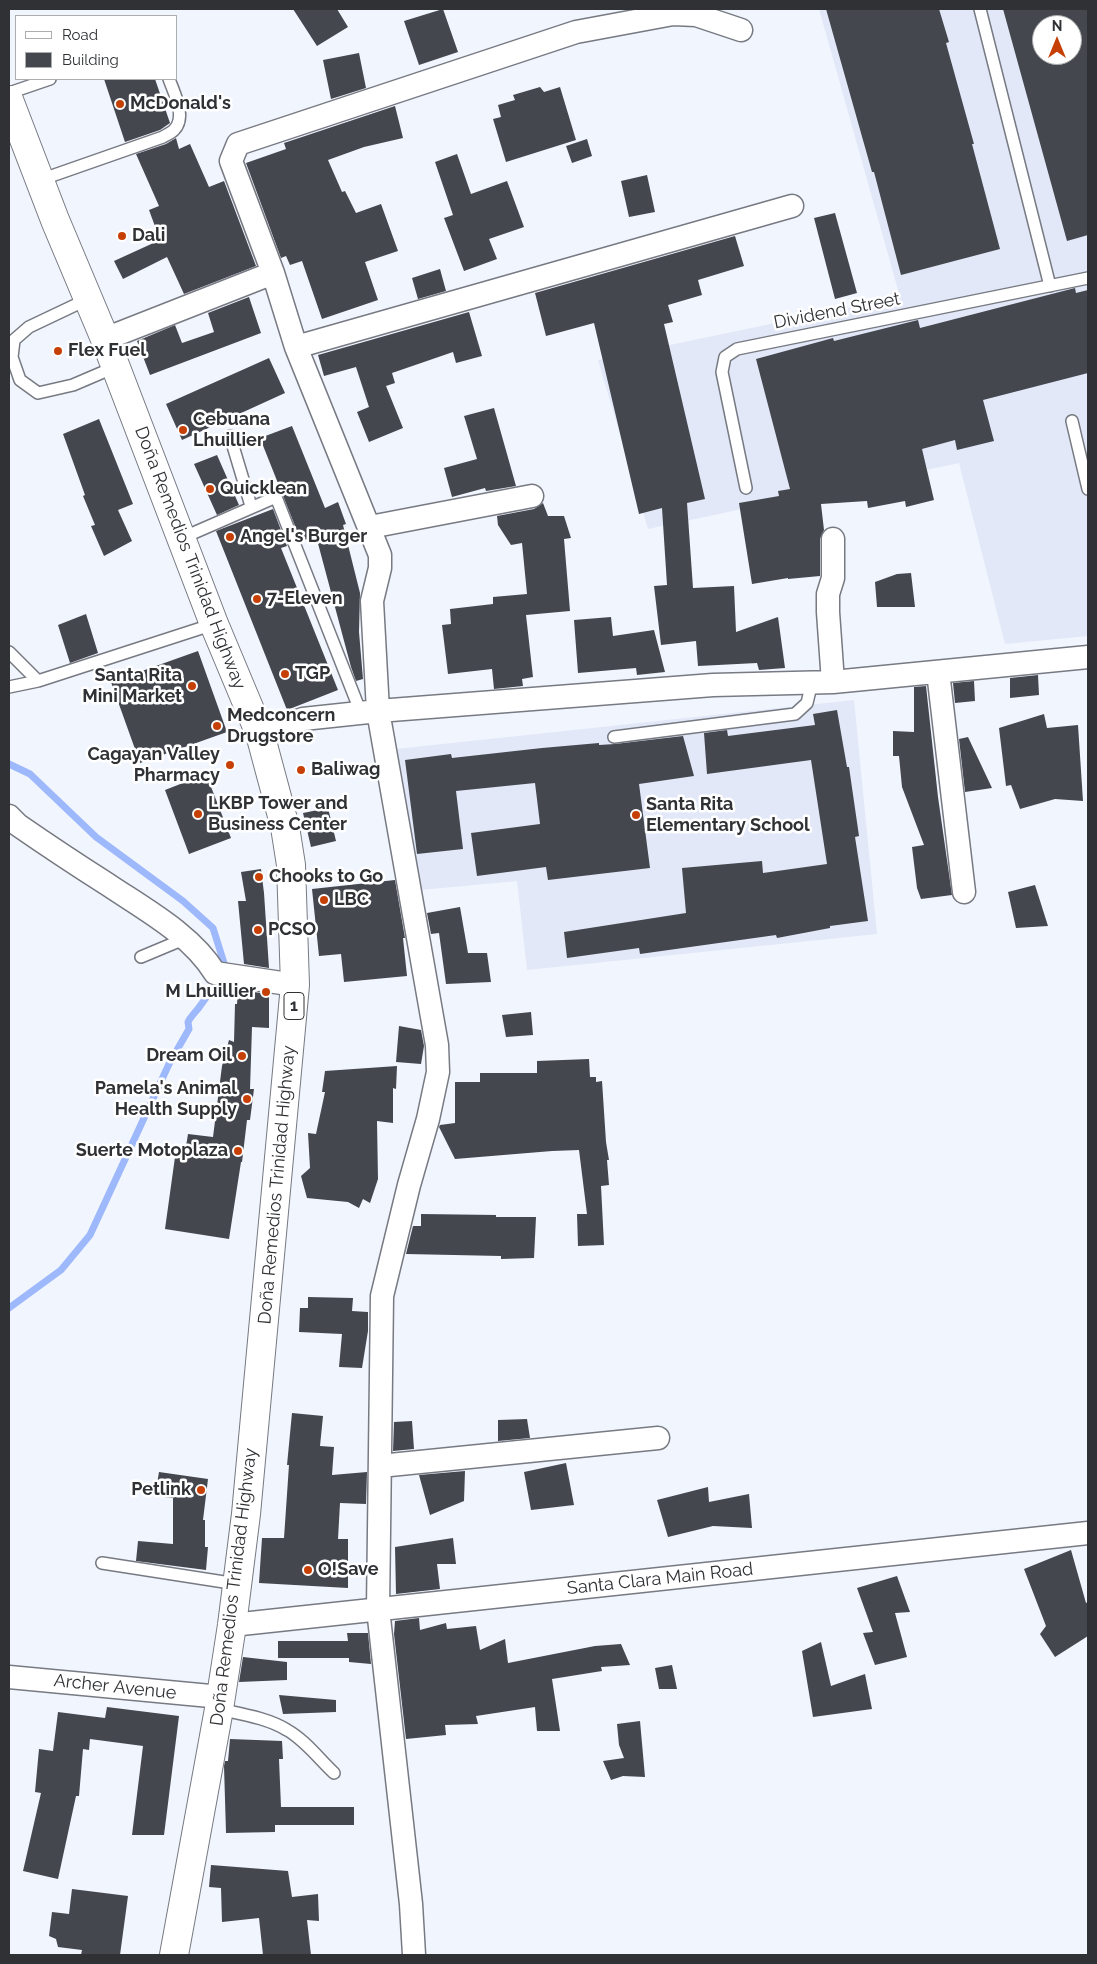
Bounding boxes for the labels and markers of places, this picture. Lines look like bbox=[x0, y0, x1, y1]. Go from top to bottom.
place label: McDonald's bbox=[130, 93, 231, 115]
marker: McDonald's bbox=[114, 98, 126, 110]
place label: Dali bbox=[132, 225, 165, 247]
marker: Dali bbox=[116, 230, 128, 242]
place label: Flex Fuel bbox=[68, 340, 146, 362]
marker: Flex Fuel bbox=[52, 345, 64, 357]
place label: Cebuana Lhuillier bbox=[193, 409, 270, 452]
marker: Cebuana Lhuillier bbox=[177, 424, 189, 436]
place label: Quicklean bbox=[220, 478, 307, 500]
marker: Quicklean bbox=[204, 483, 216, 495]
place label: Angel's Burger bbox=[240, 526, 367, 548]
marker: Angel's Burger bbox=[224, 531, 236, 543]
place label: 7-Eleven bbox=[267, 588, 343, 610]
marker: 7-Eleven bbox=[251, 593, 263, 605]
place label: TGP bbox=[295, 663, 330, 685]
place label: Santa Rita Mini Market bbox=[82, 665, 182, 708]
marker: TGP bbox=[279, 668, 291, 680]
marker: Santa Rita Mini Market bbox=[186, 680, 198, 692]
place label: Medconcern Drugstore bbox=[227, 705, 335, 748]
marker: Medconcern Drugstore bbox=[211, 720, 223, 732]
place label: Cagayan Valley Pharmacy bbox=[87, 744, 220, 786]
marker: Cagayan Valley Pharmacy bbox=[224, 759, 236, 771]
place label: Baliwag bbox=[311, 759, 380, 781]
marker: Baliwag bbox=[295, 764, 307, 776]
place label: LKBP Tower and Business Center bbox=[208, 793, 348, 836]
place label: Santa Rita Elementary School bbox=[646, 794, 810, 836]
marker: LKBP Tower and Business Center bbox=[192, 808, 204, 820]
marker: Santa Rita Elementary School bbox=[630, 809, 642, 821]
place label: Chooks to Go bbox=[269, 866, 383, 888]
marker: Chooks to Go bbox=[253, 871, 265, 883]
place label: LBC bbox=[334, 889, 369, 911]
marker: LBC bbox=[318, 894, 330, 906]
place label: PCSO bbox=[268, 919, 316, 941]
marker: PCSO bbox=[252, 924, 264, 936]
place label: M Lhuillier bbox=[165, 981, 256, 1003]
marker: M Lhuillier bbox=[260, 986, 272, 998]
place label: Dream Oil bbox=[146, 1045, 232, 1067]
marker: Dream Oil bbox=[236, 1050, 248, 1062]
place label: Pamela's Animal Health Supply bbox=[95, 1078, 237, 1120]
marker: Pamela's Animal Health Supply bbox=[241, 1093, 253, 1105]
place label: Suerte Motoplaza bbox=[76, 1140, 228, 1162]
marker: Suerte Motoplaza bbox=[232, 1145, 244, 1157]
place label: Petlink bbox=[131, 1479, 191, 1501]
marker: Petlink bbox=[195, 1484, 207, 1496]
place label: O!Save bbox=[318, 1559, 378, 1581]
marker: O!Save bbox=[302, 1564, 314, 1576]

